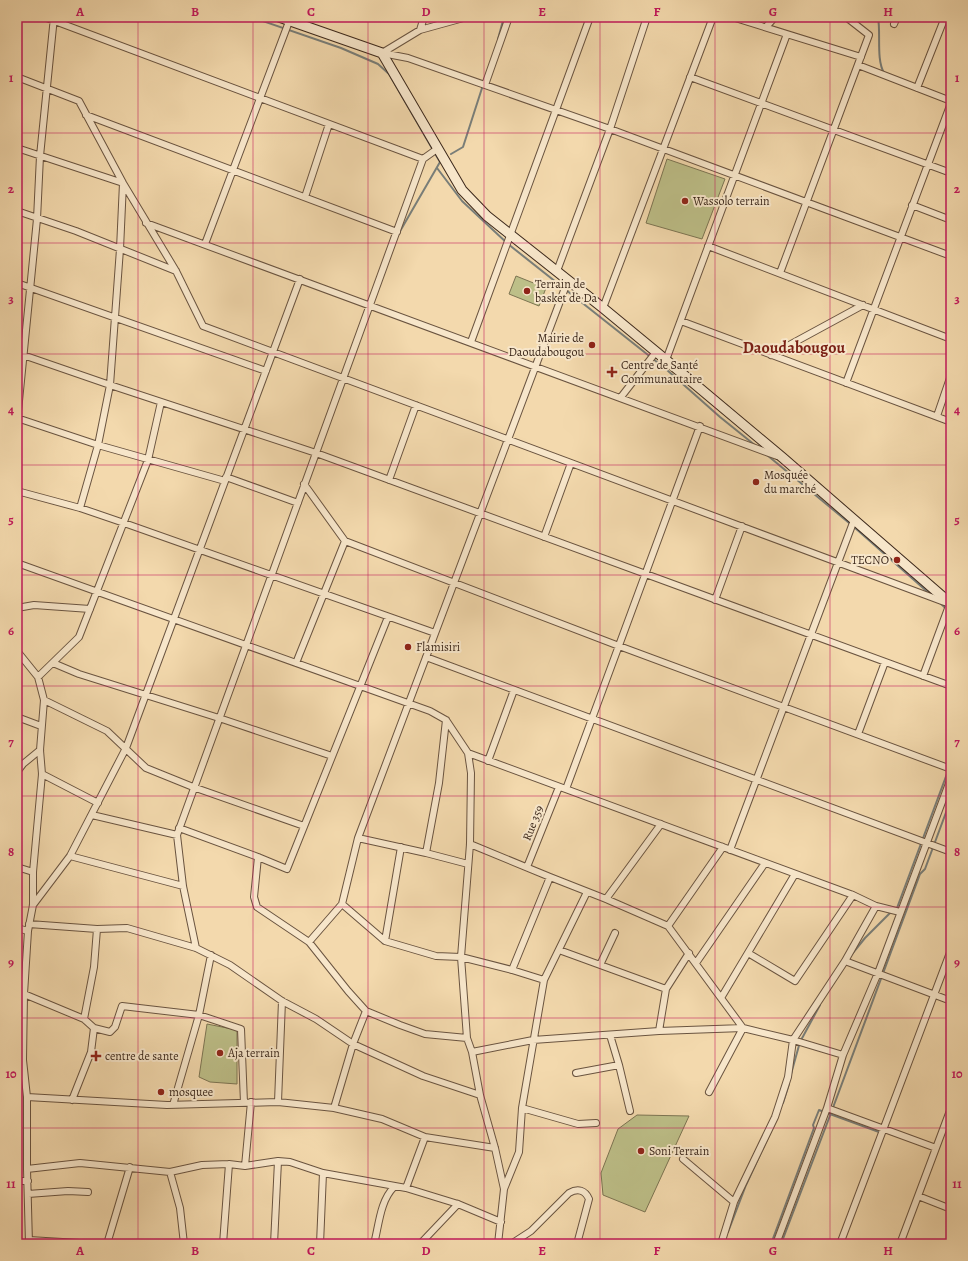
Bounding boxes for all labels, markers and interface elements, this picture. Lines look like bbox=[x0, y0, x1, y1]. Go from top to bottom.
text: A bbox=[75, 3, 85, 20]
text: B bbox=[191, 3, 199, 20]
text: C bbox=[307, 3, 315, 20]
text: D bbox=[421, 3, 431, 20]
text: E bbox=[538, 3, 546, 20]
text: F bbox=[654, 3, 661, 20]
text: G bbox=[769, 3, 777, 20]
text: H bbox=[883, 3, 893, 20]
text: 1 bbox=[9, 69, 14, 86]
text: 1 bbox=[955, 69, 960, 86]
text: 2 bbox=[8, 180, 15, 197]
text: 2 bbox=[954, 180, 961, 197]
place label: Wassolo terrain bbox=[692, 193, 770, 209]
marker: Wassolo terrain bbox=[680, 196, 690, 206]
place label: Terrain de basket de Da bbox=[535, 276, 598, 306]
marker: Terrain de basket de Da bbox=[522, 286, 532, 296]
text: 3 bbox=[8, 290, 14, 307]
text: 3 bbox=[954, 290, 960, 307]
place label: Mairie de Daoudabougou bbox=[508, 330, 585, 360]
district label: Daoudabougou bbox=[743, 337, 845, 359]
marker: Mairie de Daoudabougou bbox=[587, 340, 597, 350]
place label: Centre de Santé Communautaire bbox=[621, 357, 702, 387]
marker: Centre de Santé Communautaire bbox=[606, 366, 618, 378]
text: 4 bbox=[8, 401, 14, 418]
text: 4 bbox=[954, 401, 960, 418]
place label: Mosquée du marché bbox=[764, 467, 816, 497]
marker: Mosquée du marché bbox=[751, 477, 761, 487]
text: 5 bbox=[8, 511, 14, 528]
text: 5 bbox=[954, 511, 960, 528]
place label: TECNO bbox=[851, 552, 889, 568]
marker: TECNO bbox=[892, 555, 902, 565]
text: 6 bbox=[8, 622, 14, 639]
text: 6 bbox=[954, 622, 960, 639]
place label: Flamisiri bbox=[416, 639, 460, 655]
marker: Flamisiri bbox=[403, 642, 413, 652]
text: 7 bbox=[8, 733, 14, 750]
text: 7 bbox=[954, 733, 960, 750]
street label: Rue 359 bbox=[519, 803, 547, 843]
text: 8 bbox=[8, 843, 14, 860]
text: 8 bbox=[954, 843, 960, 860]
text: 9 bbox=[8, 954, 14, 971]
text: 9 bbox=[954, 954, 960, 971]
place label: Aja terrain bbox=[227, 1045, 280, 1061]
place label: centre de sante bbox=[105, 1048, 179, 1064]
marker: Aja terrain bbox=[215, 1048, 225, 1058]
marker: centre de sante bbox=[90, 1050, 102, 1062]
text: 10 bbox=[5, 1065, 17, 1082]
text: 10 bbox=[951, 1065, 963, 1082]
place label: mosquee bbox=[169, 1084, 213, 1100]
marker: mosquee bbox=[156, 1087, 166, 1097]
place label: Soni Terrain bbox=[649, 1143, 710, 1159]
marker: Soni Terrain bbox=[636, 1146, 646, 1156]
text: 11 bbox=[6, 1175, 16, 1192]
text: 11 bbox=[952, 1175, 962, 1192]
text: A bbox=[75, 1242, 85, 1259]
text: B bbox=[191, 1242, 199, 1259]
text: C bbox=[307, 1242, 315, 1259]
text: D bbox=[421, 1242, 431, 1259]
text: E bbox=[538, 1242, 546, 1259]
text: F bbox=[654, 1242, 661, 1259]
text: G bbox=[769, 1242, 777, 1259]
text: H bbox=[883, 1242, 893, 1259]

